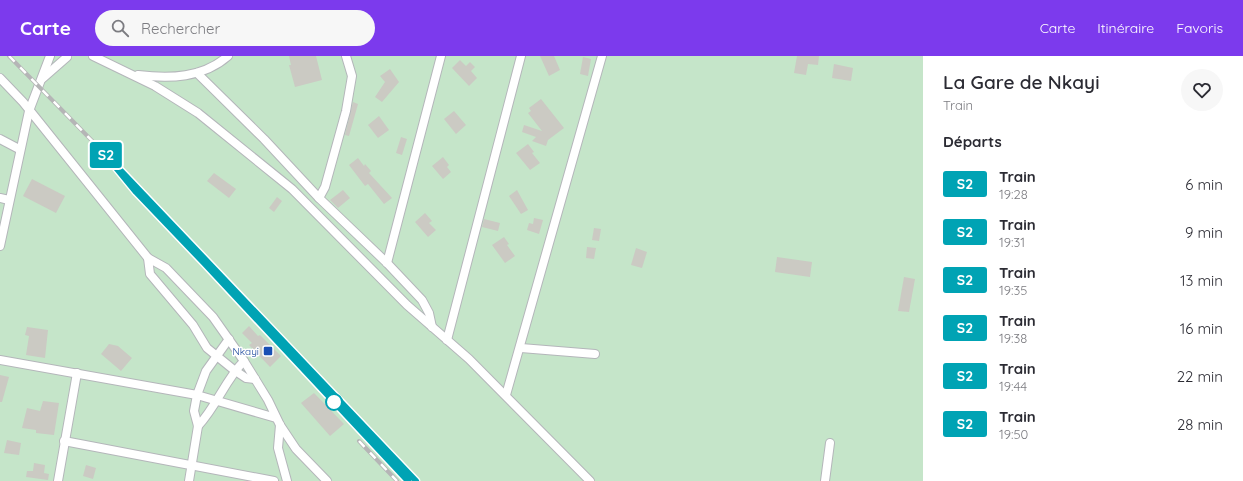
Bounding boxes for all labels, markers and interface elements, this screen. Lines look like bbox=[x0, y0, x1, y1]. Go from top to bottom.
search box bbox=[95, 10, 375, 46]
text: Carte bbox=[20, 16, 71, 40]
icon: search bbox=[109, 17, 131, 39]
text: Rechercher bbox=[141, 19, 220, 38]
text: Carte bbox=[1040, 19, 1075, 37]
text: Itinéraire bbox=[1097, 19, 1154, 37]
text: Favoris bbox=[1176, 19, 1223, 37]
button: heart bbox=[1181, 69, 1223, 111]
text: La Gare de Nkayi bbox=[943, 70, 1100, 94]
text: Train bbox=[943, 97, 973, 113]
text: Départs bbox=[943, 132, 1002, 151]
line badge: S2 bbox=[88, 142, 124, 168]
text: S2 bbox=[98, 146, 114, 164]
text: Train bbox=[999, 167, 1036, 186]
text: S2 bbox=[957, 175, 973, 193]
text: 6 min bbox=[1185, 175, 1223, 194]
text: 19:28 bbox=[999, 186, 1028, 202]
text: Train bbox=[999, 215, 1036, 234]
text: S2 bbox=[957, 223, 973, 241]
text: 9 min bbox=[1185, 223, 1223, 242]
text: 19:31 bbox=[999, 234, 1025, 250]
text: Train bbox=[999, 263, 1036, 282]
text: S2 bbox=[957, 271, 973, 289]
text: 13 min bbox=[1180, 271, 1223, 290]
text: 19:35 bbox=[999, 282, 1027, 298]
text: Train bbox=[999, 311, 1036, 330]
text: S2 bbox=[957, 319, 973, 337]
text: 16 min bbox=[1180, 319, 1223, 338]
text: 19:38 bbox=[999, 330, 1027, 346]
place label: Nkayi bbox=[233, 345, 259, 358]
marker: Nkayi bbox=[262, 345, 274, 357]
text: Train bbox=[999, 359, 1036, 378]
text: S2 bbox=[957, 367, 973, 385]
text: 22 min bbox=[1177, 367, 1223, 386]
text: 19:44 bbox=[999, 378, 1027, 394]
unlabelled marker bbox=[325, 393, 343, 411]
text: Train bbox=[999, 407, 1036, 426]
text: S2 bbox=[957, 415, 973, 433]
text: 28 min bbox=[1177, 415, 1223, 434]
text: 19:50 bbox=[999, 426, 1028, 442]

